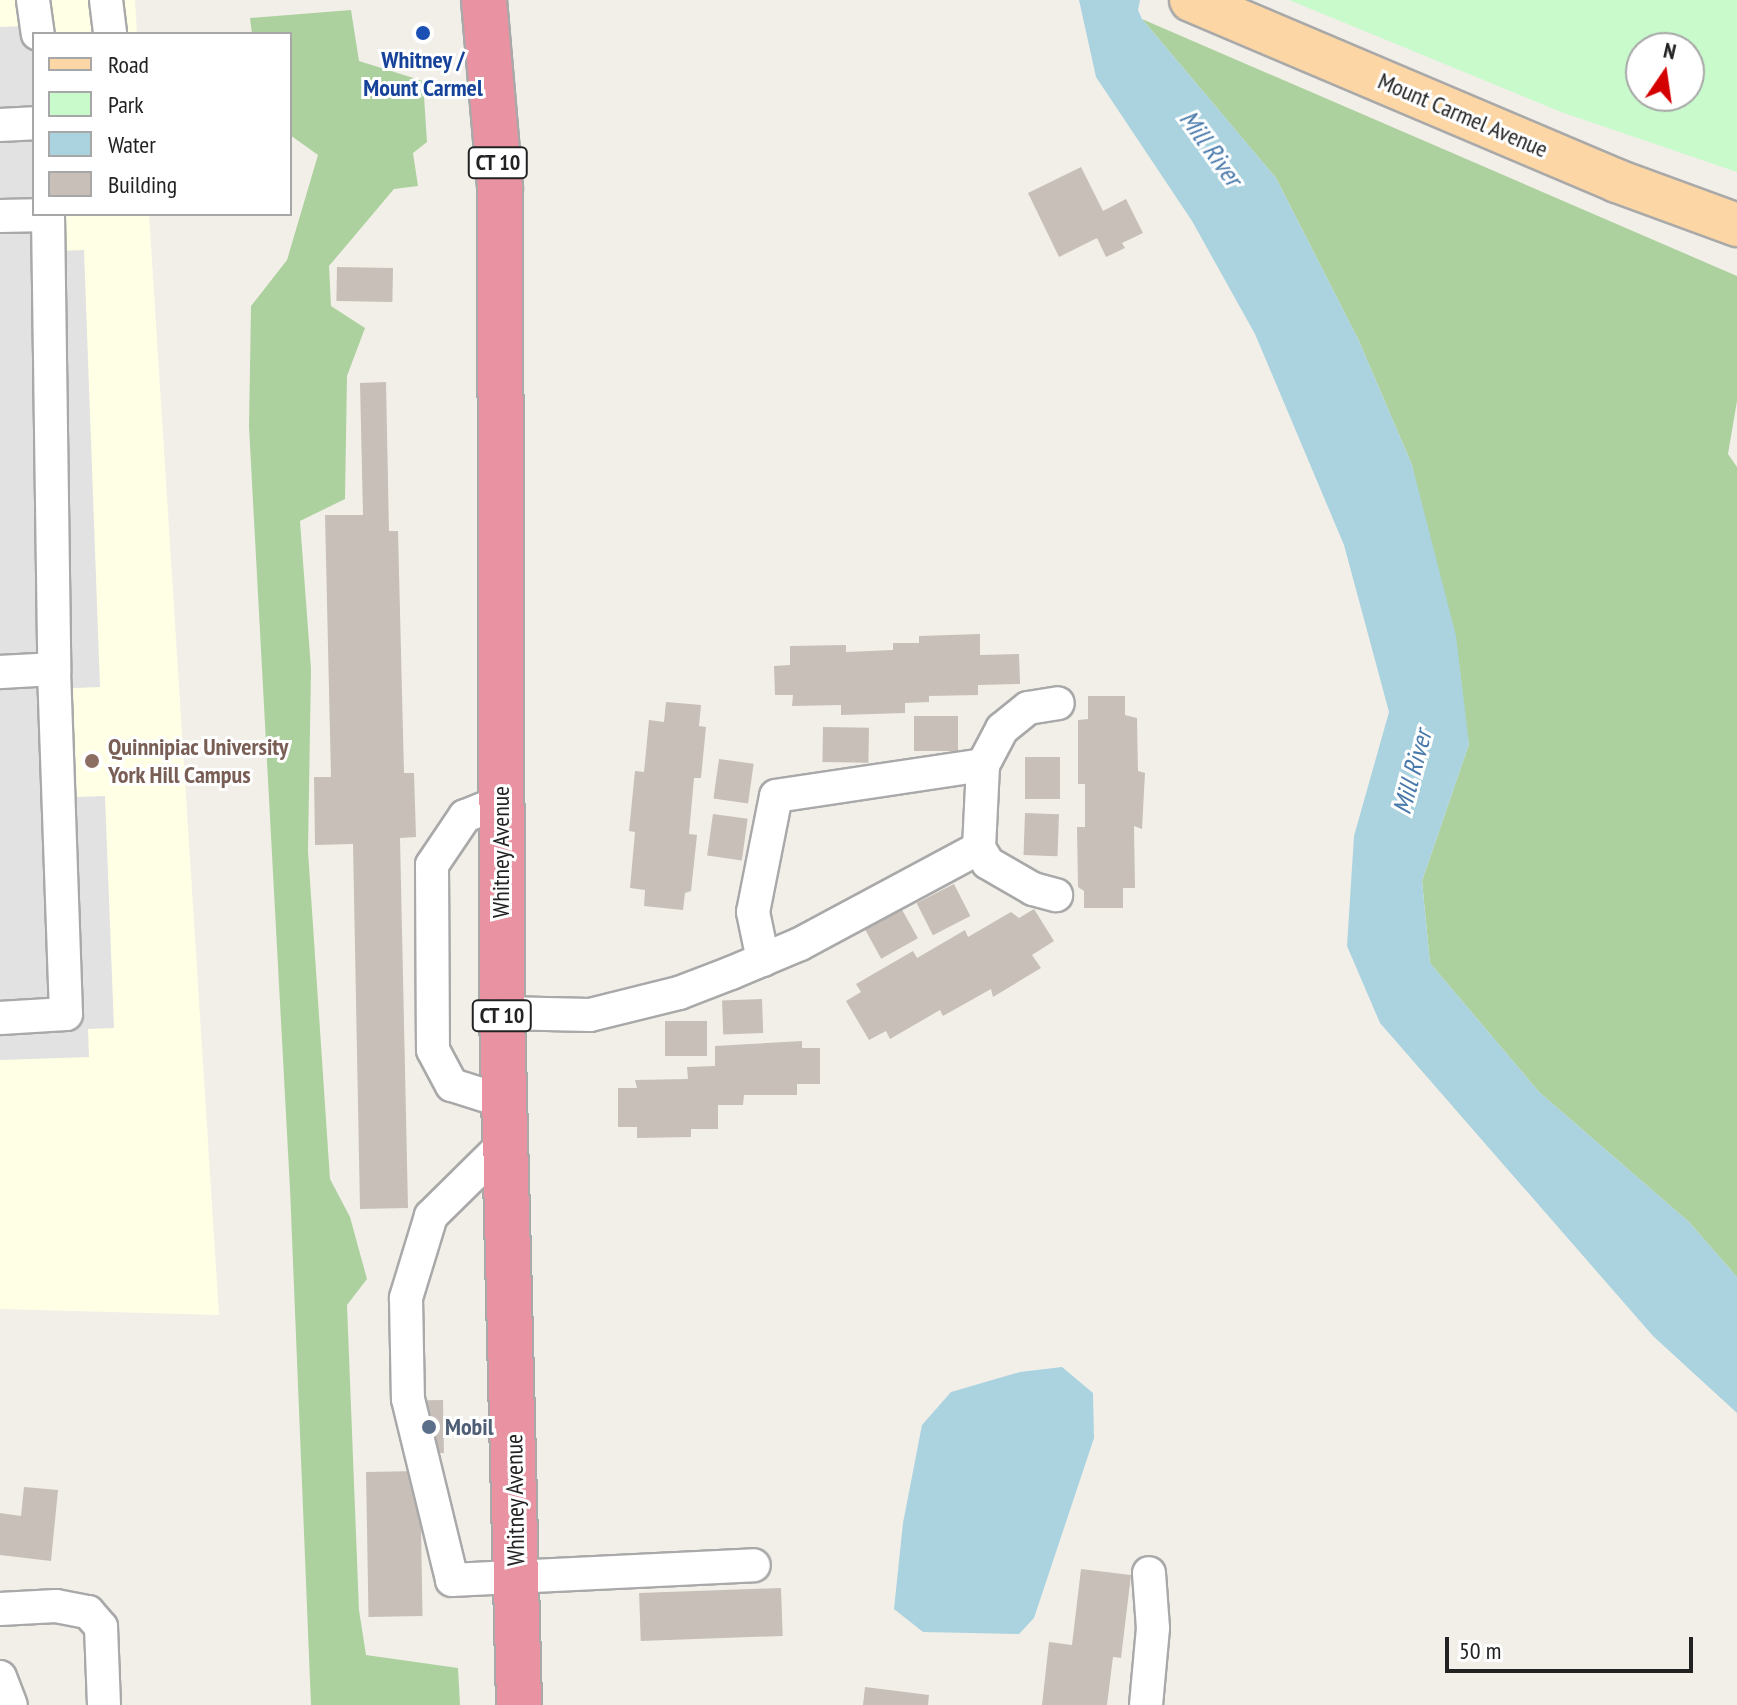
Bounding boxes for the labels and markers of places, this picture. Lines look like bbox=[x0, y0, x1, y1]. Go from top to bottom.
marker: Whitney / Mount Carmel bbox=[414, 24, 432, 42]
place label: Whitney / Mount Carmel bbox=[363, 46, 483, 102]
place label: Quinnipiac University York Hill Campus bbox=[108, 733, 289, 789]
marker: Quinnipiac University York Hill Campus bbox=[83, 752, 101, 770]
place label: Mobil bbox=[445, 1413, 493, 1441]
marker: Mobil bbox=[420, 1418, 438, 1436]

